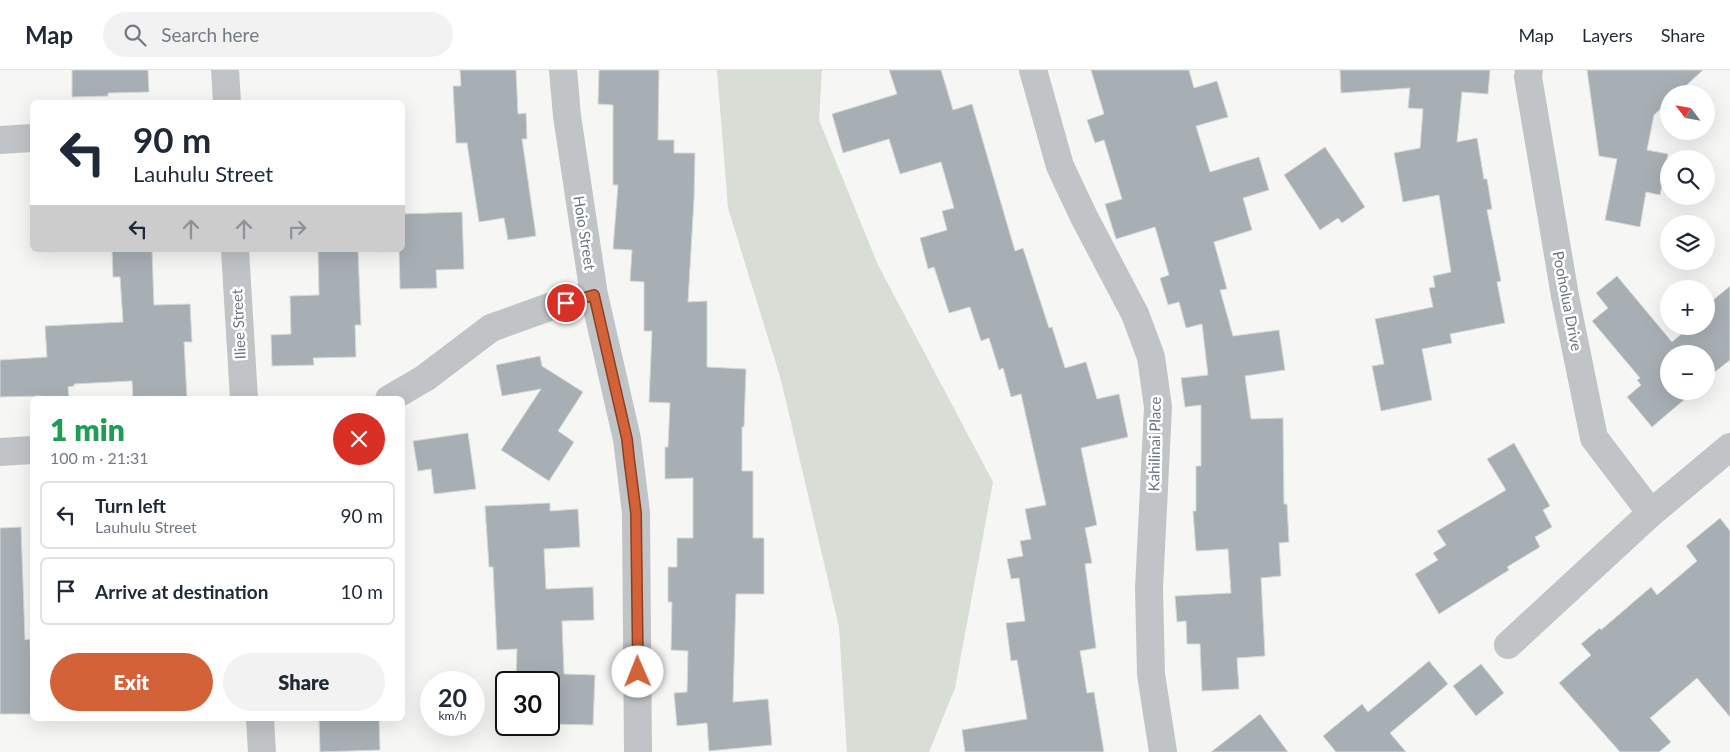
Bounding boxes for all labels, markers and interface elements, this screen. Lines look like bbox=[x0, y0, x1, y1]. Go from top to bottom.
search box bbox=[103, 12, 453, 57]
text: Map bbox=[25, 20, 73, 49]
icon: search bbox=[121, 21, 149, 49]
text: Search here bbox=[161, 23, 259, 46]
text: Map bbox=[1518, 24, 1554, 46]
text: Layers bbox=[1582, 24, 1633, 46]
text: Share bbox=[1661, 24, 1705, 46]
north arrow bbox=[1660, 85, 1715, 140]
map controls bbox=[1660, 85, 1715, 400]
text: 90 m bbox=[133, 118, 211, 160]
icon: left bbox=[50, 120, 115, 185]
button: search bbox=[1660, 150, 1715, 205]
text: Lauhulu Street bbox=[133, 160, 273, 187]
street label: Hoio Street bbox=[570, 194, 600, 272]
icon: left bbox=[124, 215, 152, 243]
icon: ahead bbox=[177, 215, 205, 243]
icon: ahead bbox=[230, 215, 258, 243]
icon: right bbox=[283, 215, 311, 243]
button: layers bbox=[1660, 215, 1715, 270]
street label: Pooholua Drive bbox=[1549, 249, 1587, 352]
button: + bbox=[1660, 280, 1715, 335]
pin bbox=[545, 282, 587, 324]
street label: Iliee Street bbox=[227, 288, 249, 360]
icon: arrive bbox=[552, 289, 580, 317]
button: − bbox=[1660, 345, 1715, 400]
street label: Kahilinai Place bbox=[1144, 396, 1164, 491]
text: 1 min bbox=[50, 411, 125, 447]
button: close bbox=[333, 413, 385, 465]
text: 100 m · 21:31 bbox=[50, 448, 149, 467]
text: Turn left bbox=[95, 494, 166, 517]
icon: left bbox=[52, 501, 80, 529]
text: 90 m bbox=[340, 504, 383, 527]
text: Lauhulu Street bbox=[95, 517, 197, 536]
icon: arrive bbox=[52, 577, 80, 605]
text: Arrive at destination bbox=[95, 580, 268, 603]
text: 10 m bbox=[340, 580, 383, 603]
position arrow bbox=[611, 645, 663, 697]
button: Exit bbox=[50, 653, 213, 711]
button: Share bbox=[223, 653, 385, 711]
speed limit sign: 30 bbox=[495, 671, 560, 736]
text: 20 bbox=[438, 682, 467, 712]
text: km/h bbox=[438, 708, 467, 723]

